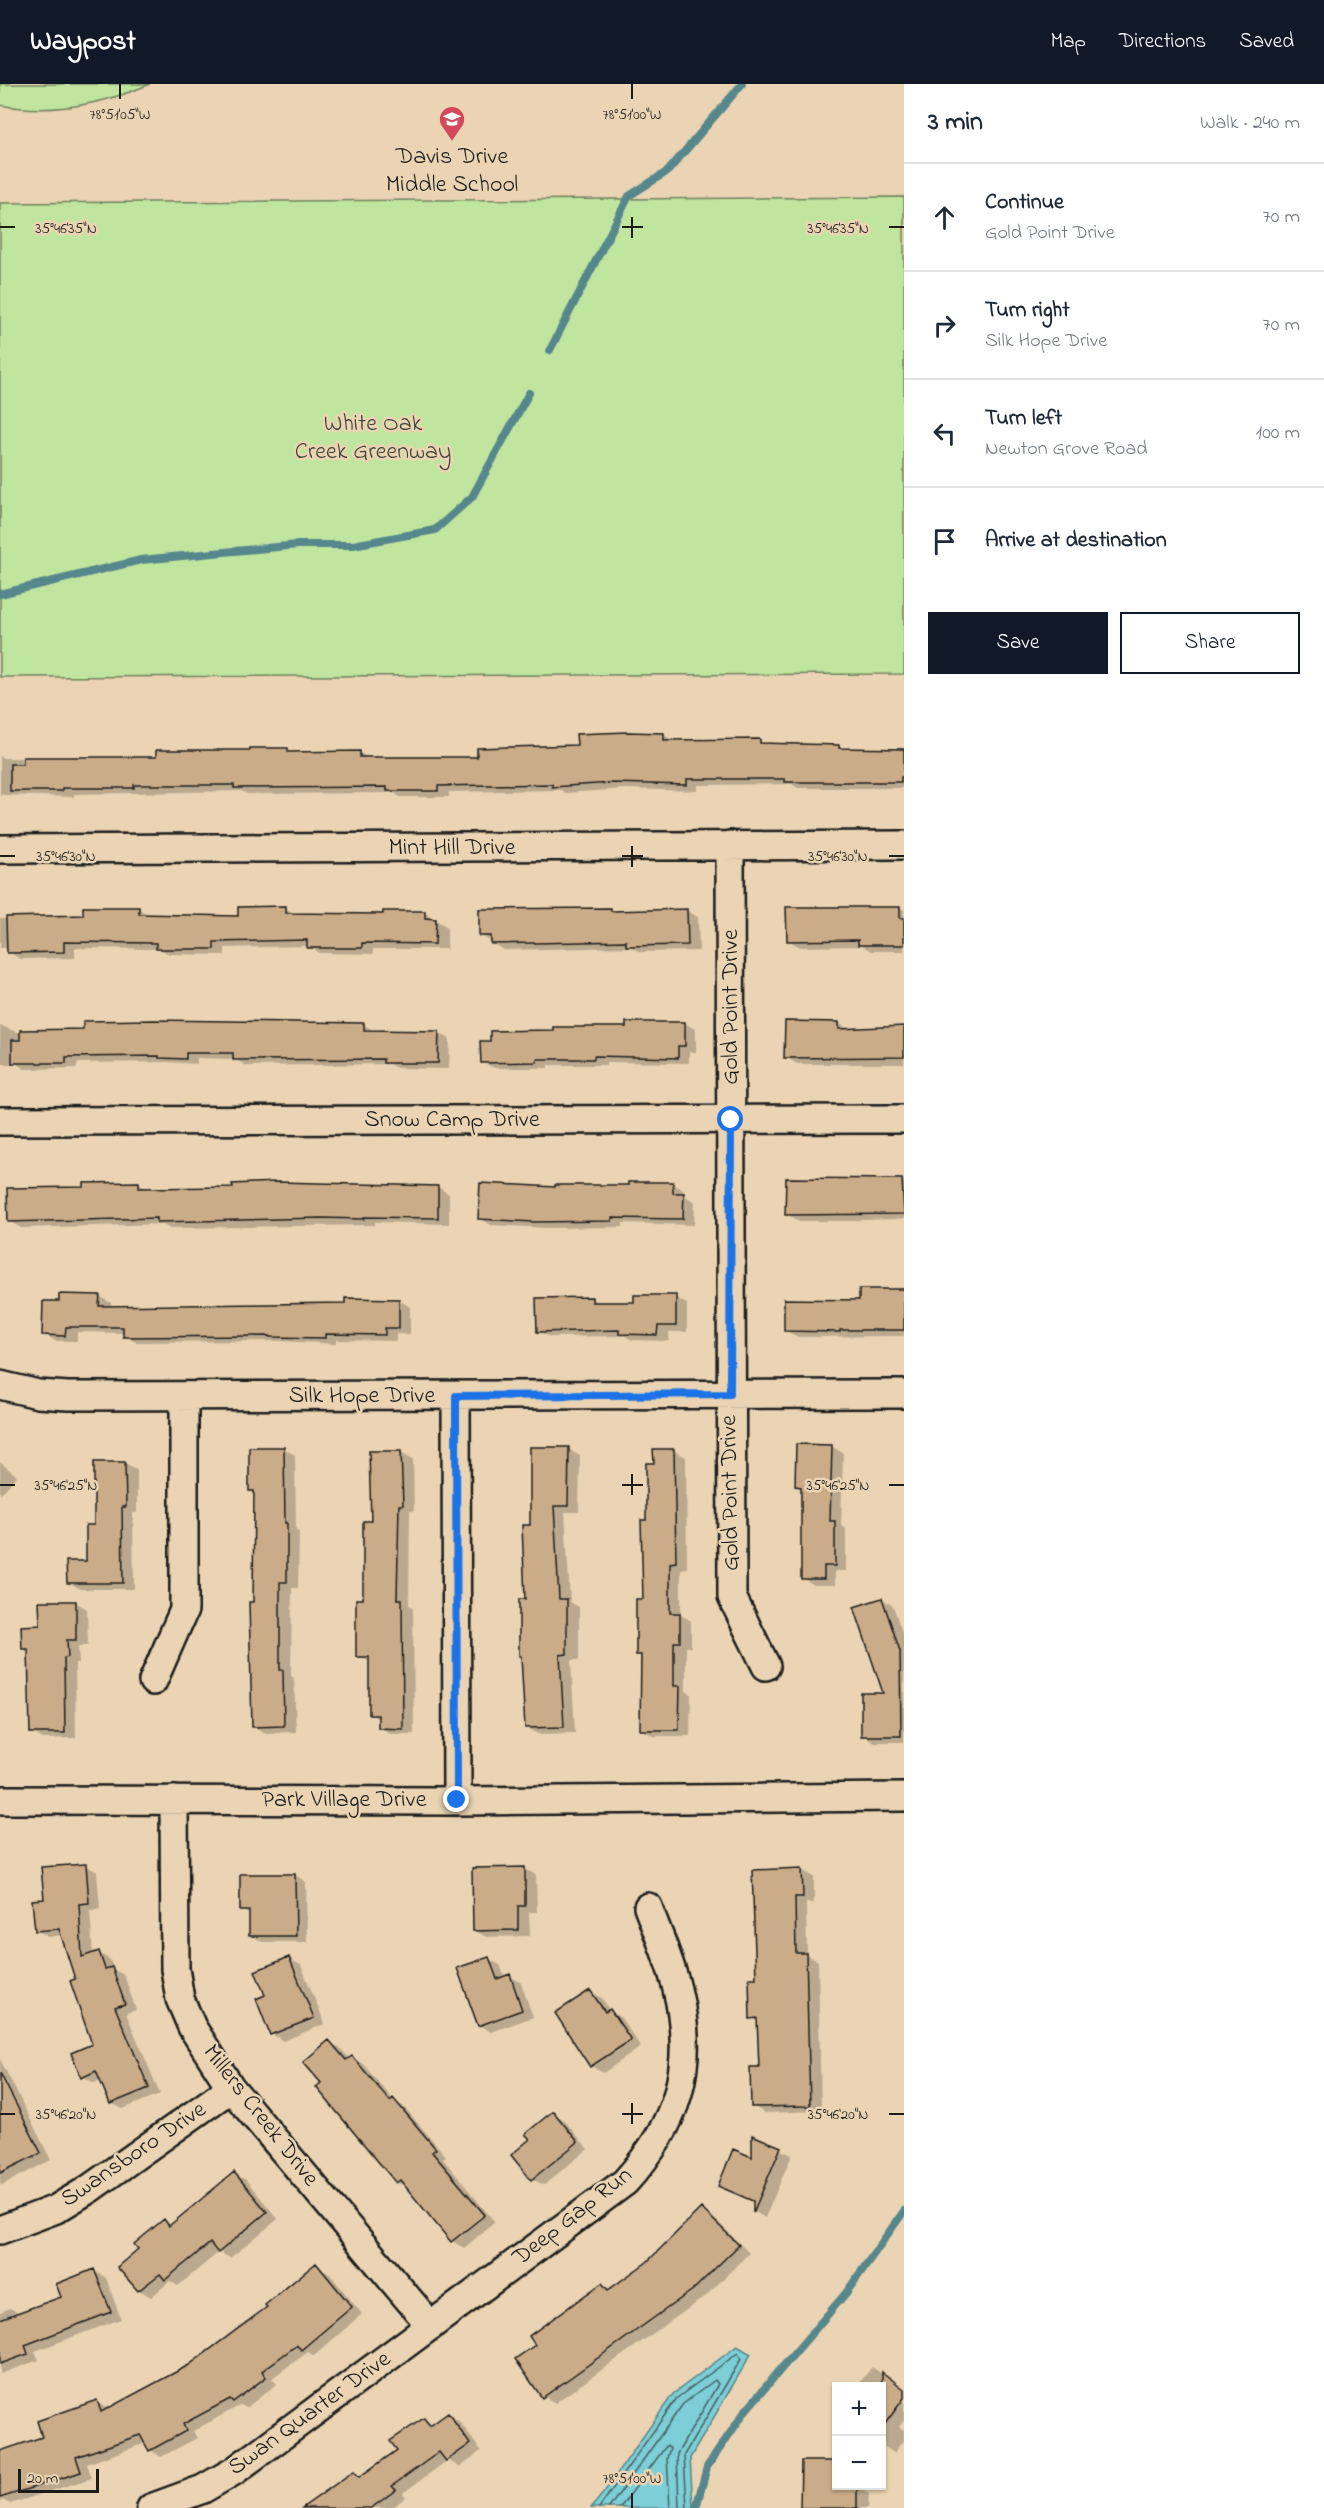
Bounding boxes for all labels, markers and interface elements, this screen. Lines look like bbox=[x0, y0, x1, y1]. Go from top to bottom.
text: Waypost bbox=[30, 22, 136, 63]
text: Map bbox=[1050, 27, 1086, 57]
text: Directions bbox=[1119, 27, 1206, 57]
text: Saved bbox=[1239, 27, 1294, 57]
text: 78°51'05"W bbox=[90, 104, 150, 126]
school or university icon: Davis Drive Middle School bbox=[437, 104, 467, 142]
text: 78°51'00"W bbox=[603, 104, 661, 126]
text: 3 min bbox=[928, 104, 983, 142]
text: Walk · 240 m bbox=[1200, 109, 1300, 138]
place label: Davis Drive Middle School bbox=[386, 140, 518, 203]
text: Continue bbox=[985, 187, 1064, 219]
icon: ahead bbox=[928, 201, 961, 234]
text: 70 m bbox=[1263, 203, 1300, 232]
text: 35°46'35"N bbox=[35, 218, 97, 240]
text: 35°46'35"N bbox=[807, 218, 869, 240]
text: Gold Point Drive bbox=[985, 219, 1115, 248]
text: Turn right bbox=[985, 295, 1070, 327]
icon: right bbox=[928, 309, 961, 342]
text: 70 m bbox=[1263, 311, 1300, 340]
text: Silk Hope Drive bbox=[985, 327, 1107, 356]
text: Turn left bbox=[985, 403, 1062, 435]
park label: White Oak Creek Greenway bbox=[295, 407, 451, 471]
icon: left bbox=[928, 417, 961, 450]
text: 100 m bbox=[1256, 419, 1300, 448]
text: Newton Grove Road bbox=[985, 435, 1147, 464]
icon: arrive bbox=[928, 525, 961, 558]
text: Arrive at destination bbox=[985, 525, 1167, 557]
button: Save bbox=[928, 612, 1108, 674]
button: Share bbox=[1120, 612, 1300, 674]
street label: Mint Hill Drive bbox=[388, 831, 516, 866]
text: 35°46'30"N bbox=[36, 846, 96, 868]
text: 35°46'30"N bbox=[808, 846, 868, 868]
street label: Gold Point Drive bbox=[714, 929, 749, 1085]
street label: Snow Camp Drive bbox=[364, 1103, 540, 1138]
route start bbox=[717, 1106, 743, 1132]
street label: Silk Hope Drive bbox=[289, 1379, 436, 1414]
street label: Gold Point Drive bbox=[712, 1415, 750, 1571]
text: 35°46'25"N bbox=[35, 1475, 97, 1497]
text: 35°46'25"N bbox=[807, 1475, 869, 1497]
street label: Park Village Drive bbox=[262, 1783, 427, 1818]
route end bbox=[443, 1786, 469, 1812]
street label: Millers Creek Drive bbox=[193, 2037, 327, 2195]
street label: Swansboro Drive bbox=[54, 2093, 214, 2217]
text: 35°46'20"N bbox=[36, 2104, 96, 2126]
text: 35°46'20"N bbox=[808, 2104, 868, 2126]
street label: Deep Gap Run bbox=[505, 2159, 641, 2276]
street label: Swan Quarter Drive bbox=[221, 2343, 399, 2485]
map controls bbox=[832, 2382, 886, 2490]
button: + bbox=[832, 2382, 886, 2436]
button: − bbox=[832, 2436, 886, 2490]
scale bar bbox=[18, 2466, 99, 2494]
text: 20 m bbox=[27, 2467, 58, 2491]
text: 78°51'00"W bbox=[603, 2468, 661, 2490]

